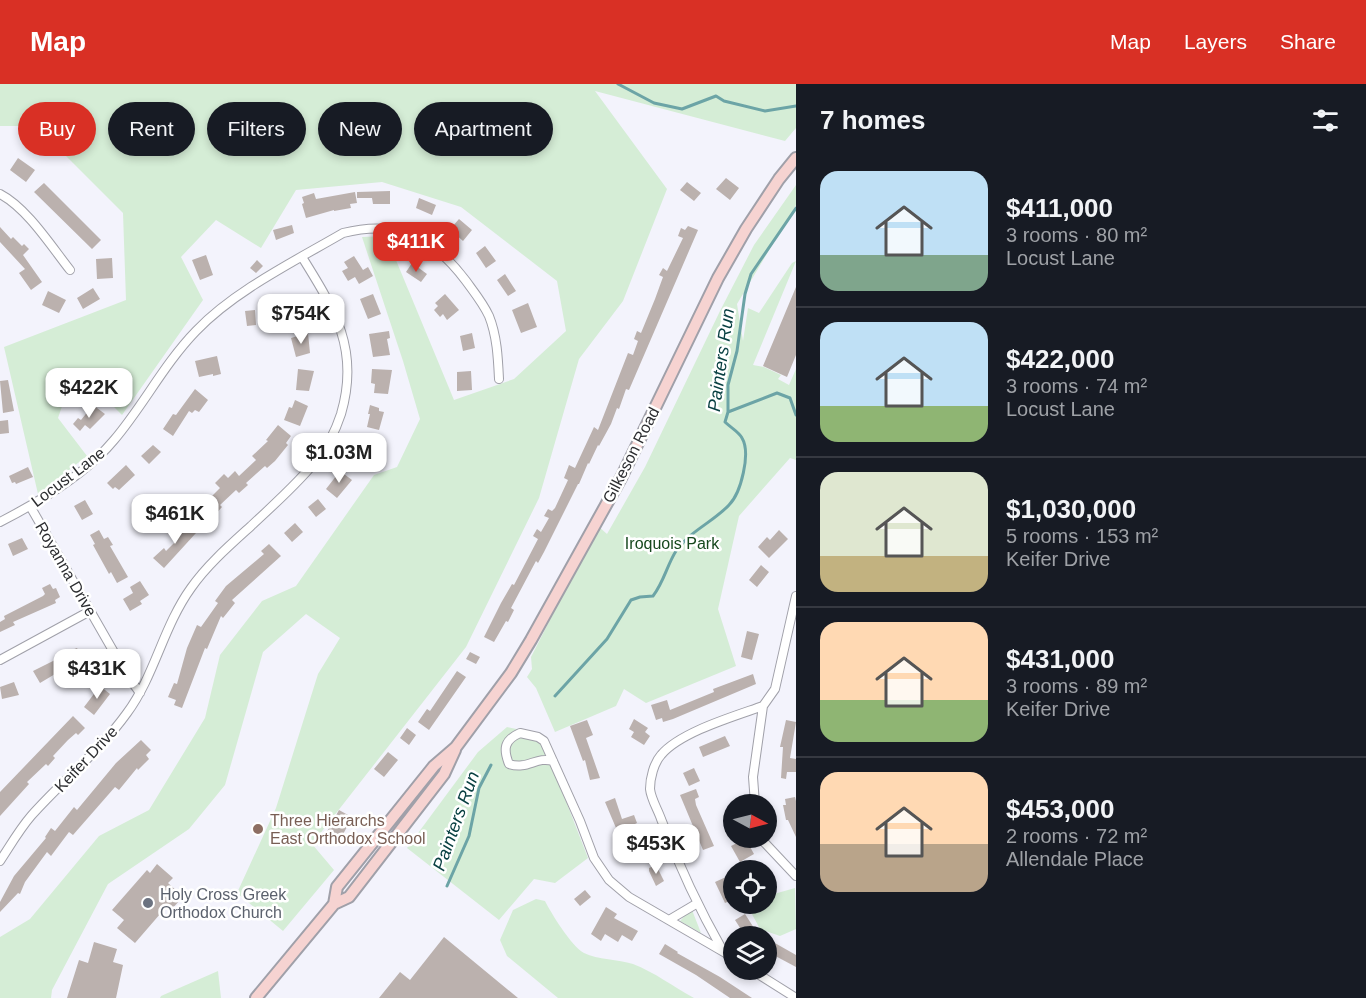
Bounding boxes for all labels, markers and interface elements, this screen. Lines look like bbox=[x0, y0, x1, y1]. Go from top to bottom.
text: Map bbox=[30, 26, 86, 57]
text: Map bbox=[1110, 30, 1151, 53]
text: Layers bbox=[1184, 30, 1247, 53]
text: Share bbox=[1280, 30, 1336, 53]
chip: Buy bbox=[18, 102, 96, 156]
chip: Rent bbox=[108, 102, 195, 156]
chip: Filters bbox=[207, 102, 306, 156]
chip: New bbox=[318, 102, 402, 156]
chip: Apartment bbox=[414, 102, 553, 156]
icon: filters bbox=[1309, 104, 1342, 137]
text: 7 homes bbox=[820, 105, 926, 135]
text: $411,000 bbox=[1006, 193, 1113, 223]
icon: home bbox=[868, 195, 940, 267]
pin: $411K bbox=[374, 222, 458, 273]
text: 3 rooms · 80 m² bbox=[1006, 224, 1147, 246]
text: $411K bbox=[387, 230, 445, 252]
text: Locust Lane bbox=[1006, 247, 1115, 269]
pin: $754K bbox=[259, 294, 343, 345]
text: $754K bbox=[272, 302, 330, 324]
water label: Painters Run bbox=[704, 307, 738, 413]
text: $422,000 bbox=[1006, 344, 1114, 374]
icon: home bbox=[868, 346, 940, 418]
pin: $422K bbox=[47, 368, 131, 419]
text: 3 rooms · 74 m² bbox=[1006, 375, 1147, 397]
text: $422K bbox=[60, 376, 118, 398]
text: Locust Lane bbox=[1006, 398, 1115, 420]
street label: Gilkeson Road bbox=[600, 404, 662, 506]
pin: $1.03M bbox=[290, 433, 388, 484]
text: $1.03M bbox=[306, 441, 372, 463]
street label: Locust Lane bbox=[28, 444, 108, 510]
pin: $461K bbox=[133, 494, 217, 545]
text: $1,030,000 bbox=[1006, 494, 1136, 524]
icon: home bbox=[868, 496, 940, 568]
text: $461K bbox=[146, 502, 204, 524]
street label: Royanna Drive bbox=[32, 519, 100, 619]
text: 5 rooms · 153 m² bbox=[1006, 525, 1158, 547]
park label: Iroquois Park bbox=[625, 535, 720, 552]
text: Keifer Drive bbox=[1006, 548, 1110, 570]
text: $431,000 bbox=[1006, 644, 1114, 674]
icon: home bbox=[868, 646, 940, 718]
pin: $431K bbox=[55, 649, 139, 700]
text: $431K bbox=[68, 657, 126, 679]
text: 3 rooms · 89 m² bbox=[1006, 675, 1147, 697]
text: Keifer Drive bbox=[1006, 698, 1110, 720]
street label: Keifer Drive bbox=[51, 723, 121, 795]
water label: Painters Run bbox=[429, 769, 483, 873]
north arrow bbox=[723, 794, 777, 848]
map controls bbox=[723, 794, 777, 980]
text: $453,000 bbox=[1006, 794, 1114, 824]
icon: home bbox=[868, 796, 940, 868]
place label: Three Hierarchs East Orthodox School bbox=[270, 812, 426, 847]
marker: Three Hierarchs East Orthodox School bbox=[251, 822, 265, 836]
pin: $453K bbox=[614, 824, 698, 875]
text: 2 rooms · 72 m² bbox=[1006, 825, 1147, 847]
text: $453K bbox=[627, 832, 685, 854]
text: Allendale Place bbox=[1006, 848, 1144, 870]
button: locate bbox=[723, 860, 777, 914]
place label: Holy Cross Greek Orthodox Church bbox=[160, 886, 287, 921]
marker: Holy Cross Greek Orthodox Church bbox=[141, 896, 155, 910]
button: layers bbox=[723, 926, 777, 980]

